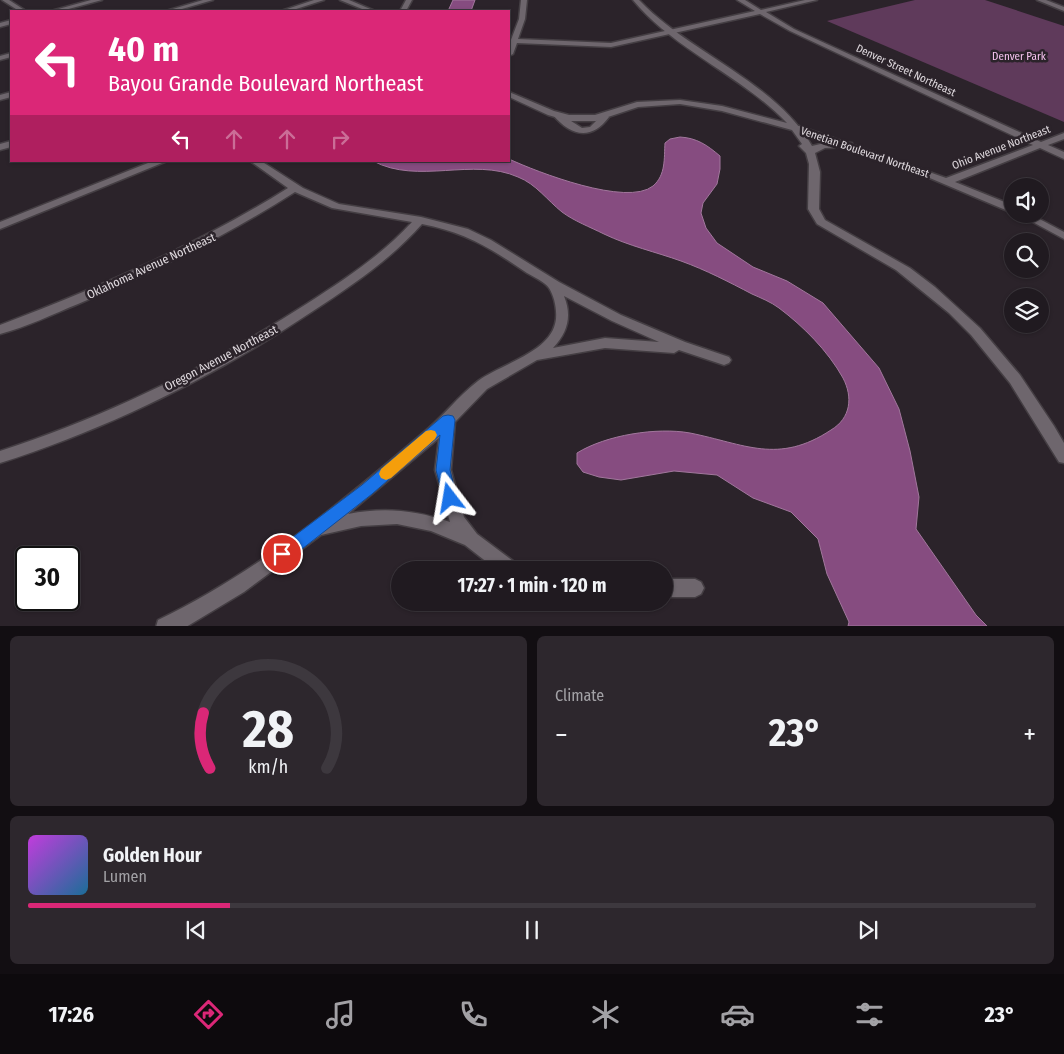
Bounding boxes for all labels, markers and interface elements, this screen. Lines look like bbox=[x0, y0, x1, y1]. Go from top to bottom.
text: 40 m bbox=[108, 28, 179, 70]
icon: left bbox=[25, 30, 90, 95]
street label: Denver Street Northeast bbox=[854, 42, 958, 99]
park label: Denver Park bbox=[992, 50, 1047, 63]
text: Bayou Grande Boulevard Northeast bbox=[108, 70, 423, 97]
street label: Ohio Avenue Northeast bbox=[950, 123, 1052, 172]
street label: Venetian Boulevard Northeast bbox=[799, 124, 931, 181]
icon: left bbox=[167, 125, 195, 153]
icon: ahead bbox=[220, 125, 248, 153]
icon: ahead bbox=[273, 125, 301, 153]
icon: right bbox=[326, 125, 354, 153]
map controls bbox=[1004, 178, 1049, 333]
button: sound bbox=[1004, 178, 1049, 223]
street label: Oklahoma Avenue Northeast bbox=[84, 230, 218, 302]
button: search bbox=[1004, 233, 1049, 278]
button: layers bbox=[1004, 288, 1049, 333]
street label: Oregon Avenue Northeast bbox=[162, 322, 280, 394]
position arrow bbox=[423, 471, 475, 523]
pin bbox=[261, 533, 303, 575]
icon: arrive bbox=[268, 540, 296, 568]
speed limit sign: 30 bbox=[15, 546, 80, 611]
text: 17:27 · 1 min · 120 m bbox=[458, 574, 606, 597]
text: Climate bbox=[555, 686, 604, 705]
text: 28 bbox=[242, 698, 294, 761]
text: 23° bbox=[769, 710, 822, 756]
text: − bbox=[555, 718, 568, 751]
text: + bbox=[1023, 718, 1036, 751]
text: km/h bbox=[249, 756, 288, 778]
text: Golden Hour bbox=[103, 844, 202, 867]
text: Lumen bbox=[103, 867, 147, 886]
icon: previous bbox=[182, 916, 210, 944]
icon: pause bbox=[518, 916, 546, 944]
icon: next bbox=[854, 916, 882, 944]
icon: directions bbox=[191, 997, 226, 1032]
icon: music bbox=[323, 997, 358, 1032]
icon: phone bbox=[456, 997, 491, 1032]
icon: climate bbox=[588, 997, 623, 1032]
icon: car bbox=[720, 997, 755, 1032]
icon: filters bbox=[852, 997, 887, 1032]
text: 17:26 bbox=[49, 1001, 94, 1028]
text: 23° bbox=[984, 1001, 1015, 1028]

